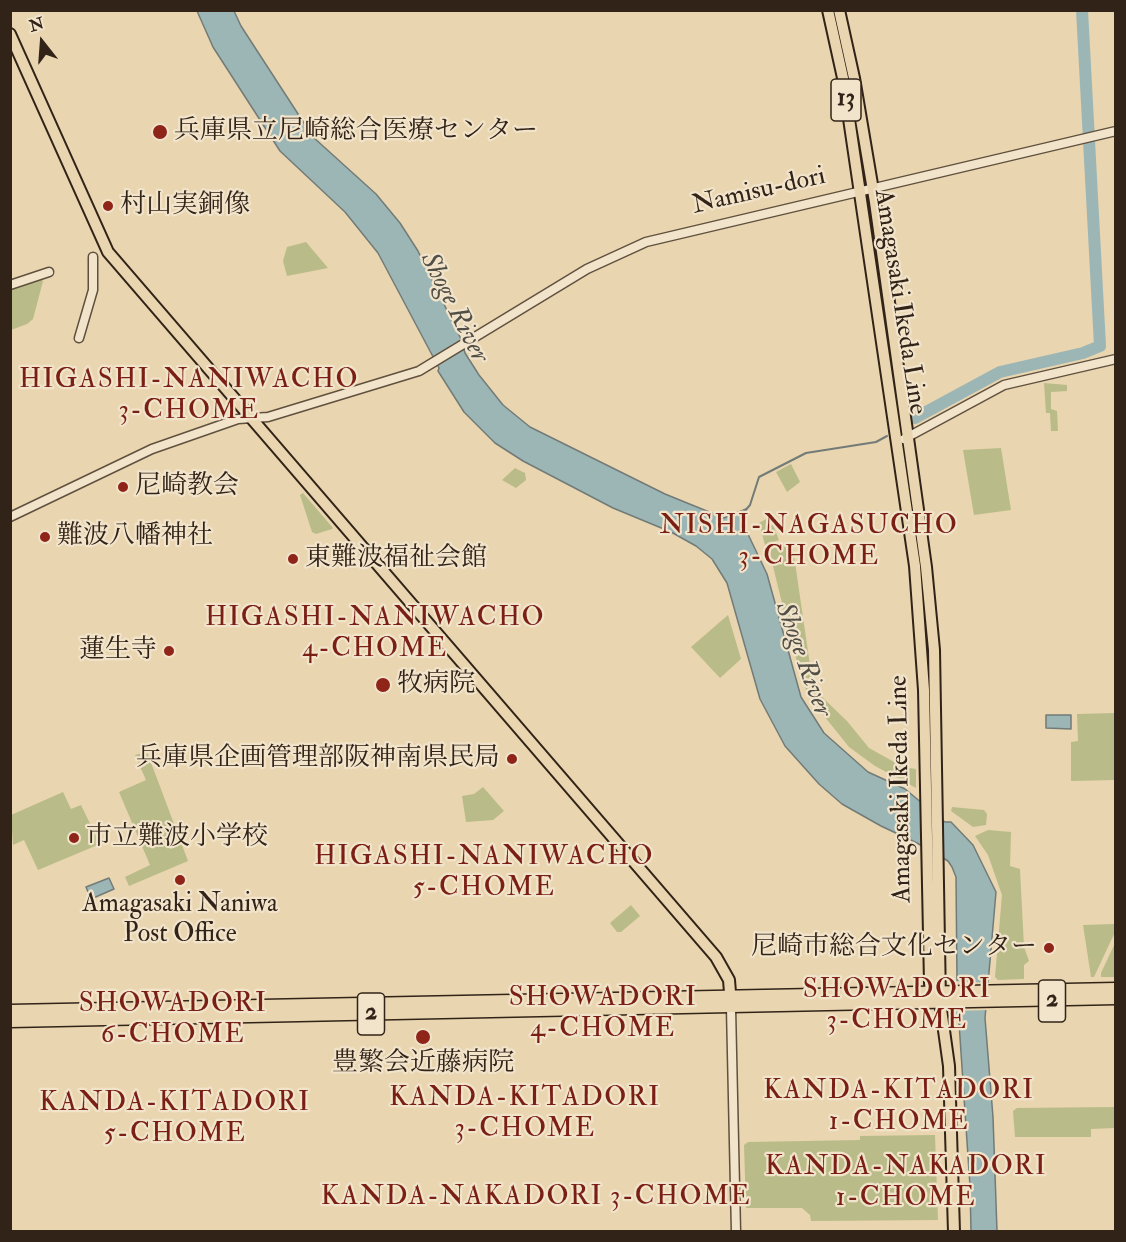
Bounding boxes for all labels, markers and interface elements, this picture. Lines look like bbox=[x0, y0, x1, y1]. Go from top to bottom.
north arrow bbox=[12, 12, 72, 72]
text: N bbox=[27, 13, 47, 36]
road number: 13 bbox=[831, 79, 861, 121]
place label: 兵庫県立尼崎総合医療センター bbox=[174, 116, 538, 148]
marker: 兵庫県立尼崎総合医療センター bbox=[151, 123, 169, 141]
street label: Namisu-dori bbox=[689, 162, 829, 222]
street label: Amagasaki Ikeda Line bbox=[866, 187, 932, 417]
place label: 村山実銅像 bbox=[120, 190, 250, 222]
marker: 村山実銅像 bbox=[101, 199, 115, 213]
water label: Shoge River bbox=[411, 247, 495, 369]
district label: HIGASHI-NANIWACHO 3-CHOME bbox=[19, 365, 359, 428]
place label: 尼崎教会 bbox=[135, 471, 239, 503]
marker: 尼崎教会 bbox=[116, 480, 130, 494]
district label: NISHI-NAGASUCHO 3-CHOME bbox=[660, 511, 958, 574]
place label: 難波八幡神社 bbox=[57, 521, 213, 553]
marker: 難波八幡神社 bbox=[38, 530, 52, 544]
place label: 東難波福祉会館 bbox=[305, 543, 487, 575]
marker: 東難波福祉会館 bbox=[286, 552, 300, 566]
water label: Shoge River bbox=[766, 598, 838, 722]
district label: HIGASHI-NANIWACHO 4-CHOME bbox=[205, 603, 545, 666]
place label: 蓮生寺 bbox=[79, 635, 157, 667]
marker: 蓮生寺 bbox=[162, 644, 176, 658]
place label: 牧病院 bbox=[397, 669, 475, 701]
street label: Amagasaki Ikeda Line bbox=[884, 675, 920, 903]
marker: 牧病院 bbox=[374, 676, 392, 694]
place label: 兵庫県企画管理部阪神南県民局 bbox=[136, 743, 500, 775]
marker: 兵庫県企画管理部阪神南県民局 bbox=[505, 752, 519, 766]
place label: 市立難波小学校 bbox=[86, 822, 268, 854]
marker: 市立難波小学校 bbox=[67, 831, 81, 845]
district label: HIGASHI-NANIWACHO 5-CHOME bbox=[314, 842, 654, 905]
marker: Amagasaki Naniwa Post Office bbox=[173, 873, 187, 887]
place label: Amagasaki Naniwa Post Office bbox=[82, 889, 278, 951]
place label: 尼崎市総合文化センター bbox=[751, 932, 1037, 964]
marker: 尼崎市総合文化センター bbox=[1042, 941, 1056, 955]
district label: SHOWADORI 3-CHOME bbox=[803, 975, 991, 1038]
road number: 2 bbox=[1038, 980, 1066, 1022]
district label: SHOWADORI 4-CHOME bbox=[509, 983, 697, 1046]
district label: SHOWADORI 6-CHOME bbox=[79, 989, 267, 1052]
road number: 2 bbox=[358, 993, 385, 1035]
marker: 豊繁会近藤病院 bbox=[414, 1028, 432, 1046]
place label: 豊繁会近藤病院 bbox=[332, 1048, 514, 1080]
district label: KANDA-KITADORI 1-CHOME bbox=[763, 1076, 1035, 1139]
district label: KANDA-KITADORI 3-CHOME bbox=[389, 1083, 661, 1146]
district label: KANDA-KITADORI 5-CHOME bbox=[39, 1088, 311, 1151]
district label: KANDA-NAKADORI 1-CHOME bbox=[765, 1152, 1047, 1215]
district label: KANDA-NAKADORI 3-CHOME bbox=[321, 1182, 751, 1214]

